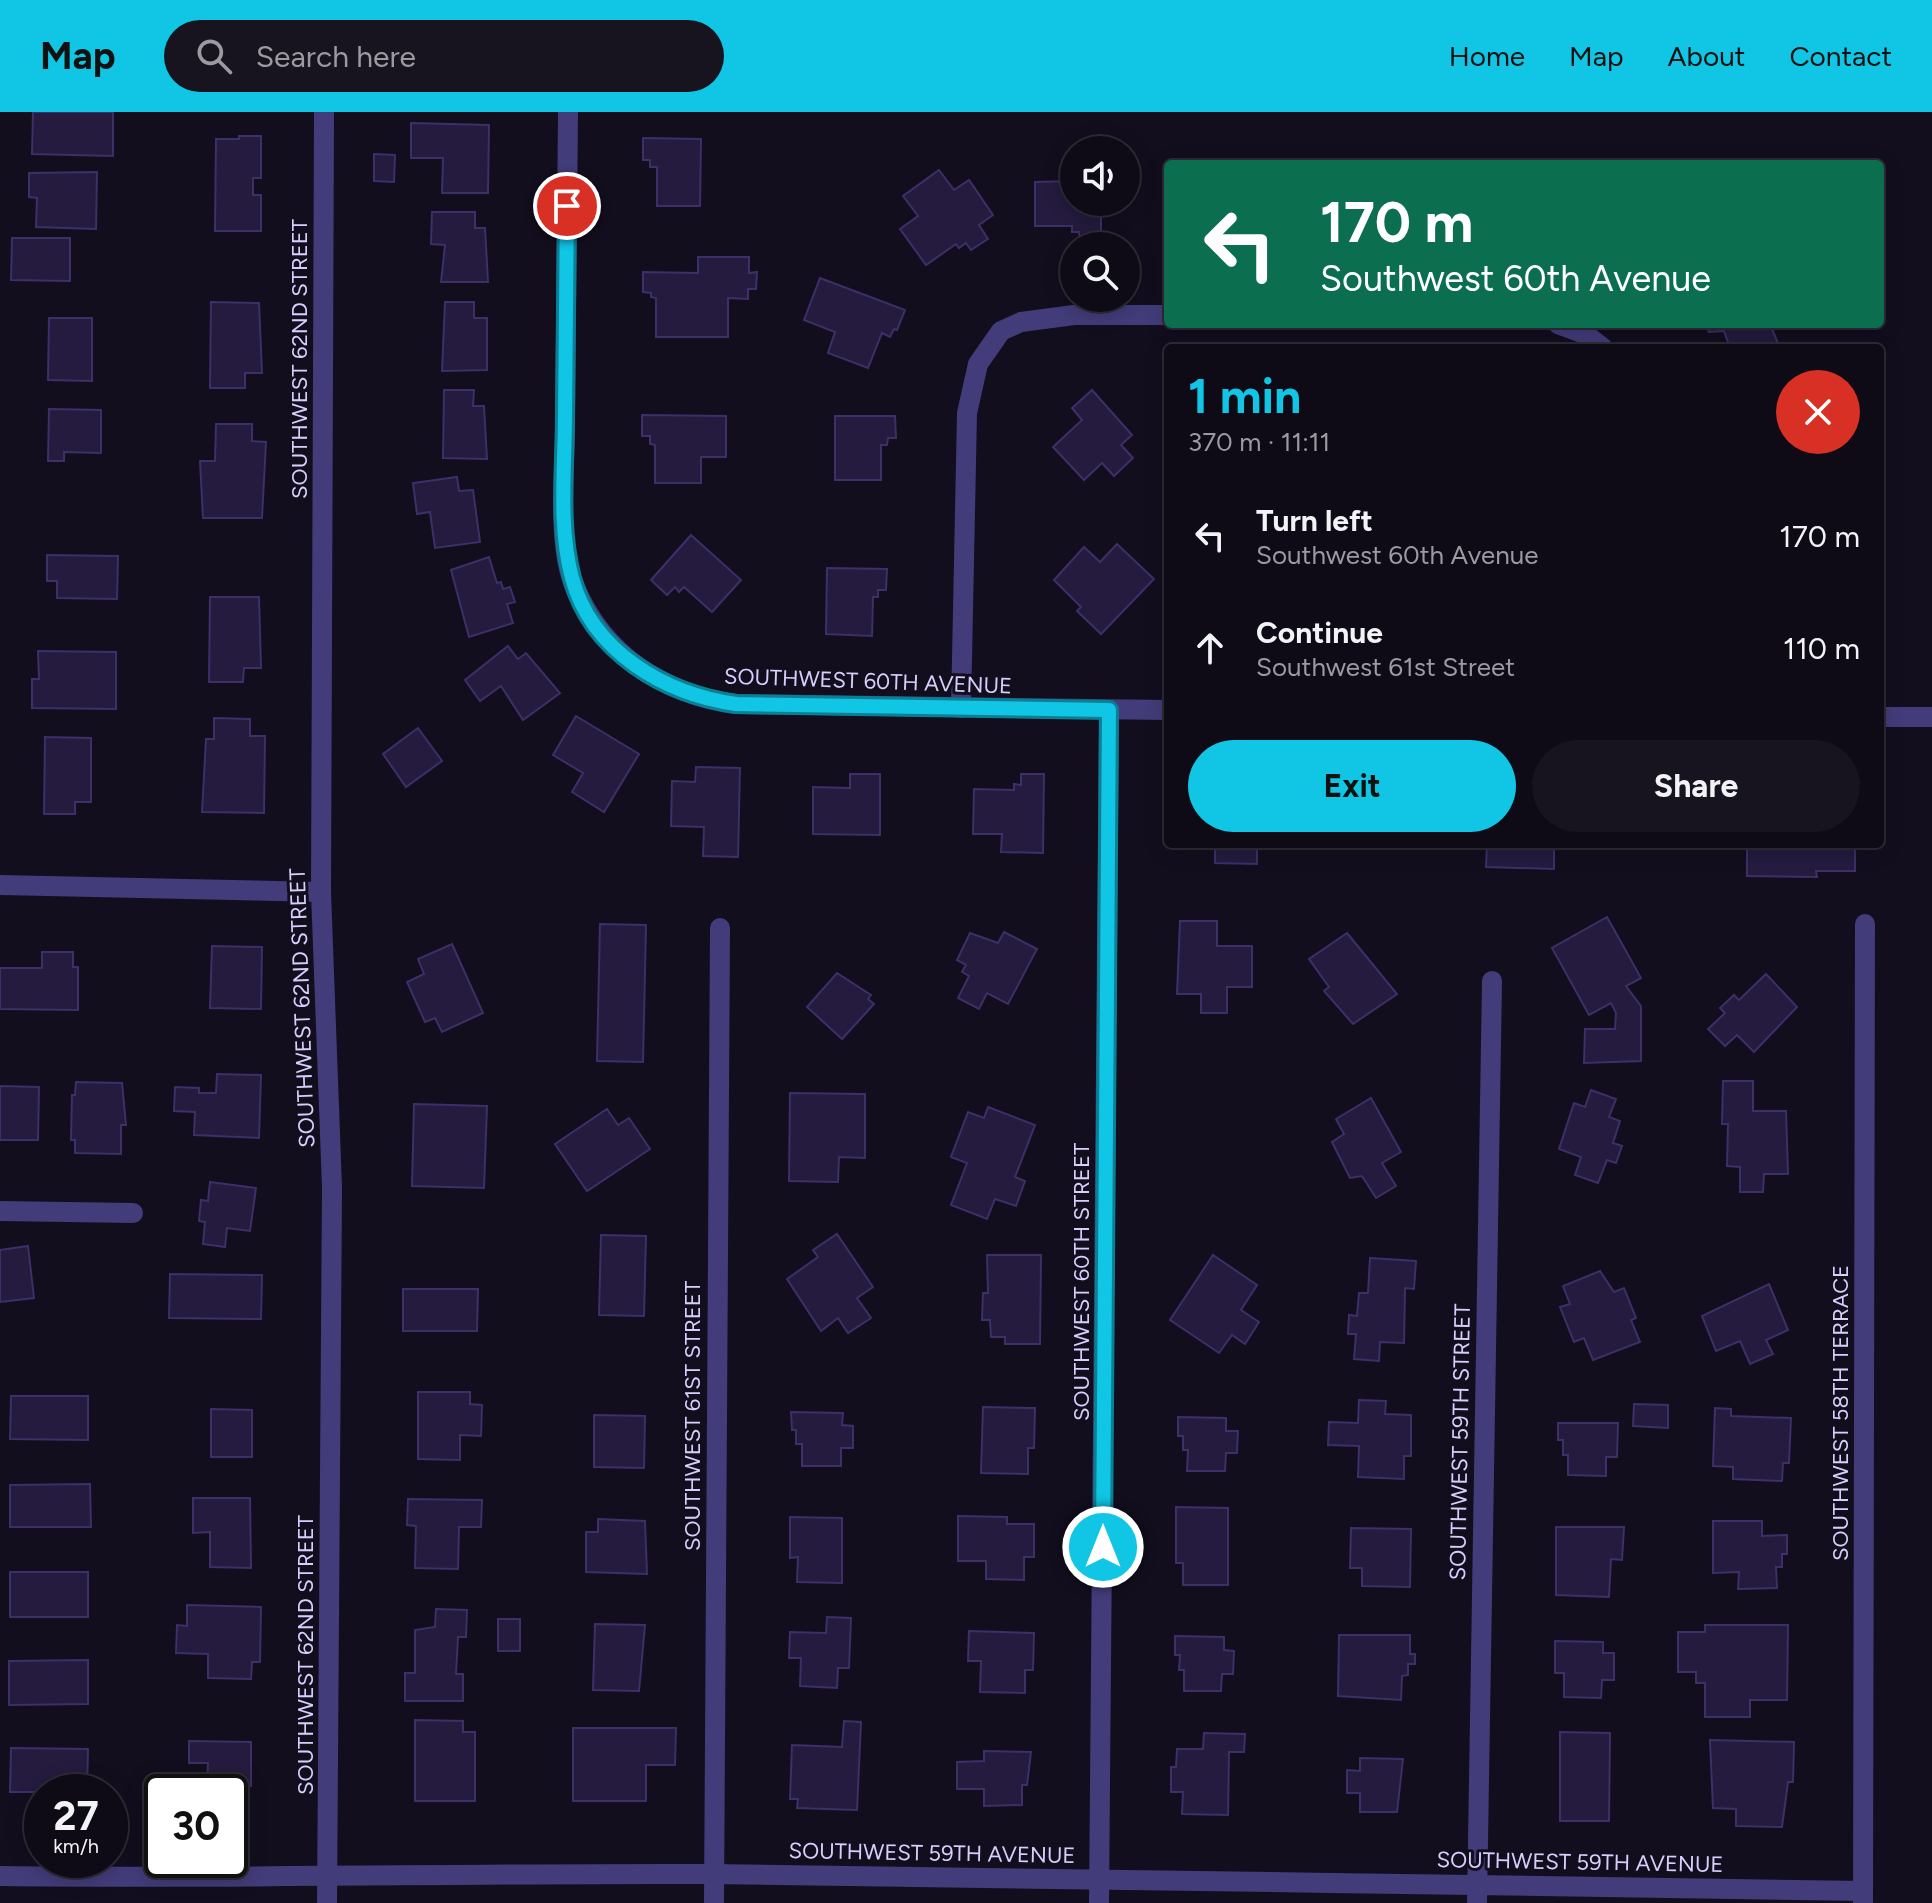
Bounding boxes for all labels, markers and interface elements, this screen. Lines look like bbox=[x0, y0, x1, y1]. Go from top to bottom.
search box bbox=[164, 20, 724, 92]
text: Map bbox=[40, 33, 116, 79]
icon: search bbox=[192, 34, 236, 78]
text: Search here bbox=[256, 38, 416, 75]
text: Home bbox=[1449, 39, 1525, 73]
text: Map bbox=[1569, 39, 1624, 73]
text: About bbox=[1668, 39, 1745, 73]
text: Contact bbox=[1789, 39, 1892, 73]
map controls bbox=[1060, 136, 1140, 312]
button: sound bbox=[1060, 136, 1140, 216]
pin bbox=[533, 172, 601, 240]
icon: arrive bbox=[545, 184, 589, 228]
text: 170 m bbox=[1320, 189, 1473, 256]
icon: left bbox=[1188, 192, 1292, 296]
street label: SOUTHWEST 62ND STREET bbox=[286, 219, 313, 499]
button: search bbox=[1060, 232, 1140, 312]
text: Southwest 60th Avenue bbox=[1320, 257, 1711, 300]
text: 1 min bbox=[1188, 367, 1301, 425]
button: close bbox=[1776, 370, 1860, 454]
text: 370 m · 11:11 bbox=[1188, 426, 1330, 458]
text: Turn left bbox=[1256, 502, 1373, 539]
icon: left bbox=[1188, 514, 1232, 558]
text: 170 m bbox=[1779, 518, 1860, 555]
text: Southwest 60th Avenue bbox=[1256, 539, 1538, 571]
text: Continue bbox=[1256, 614, 1383, 651]
icon: ahead bbox=[1188, 626, 1232, 670]
text: 110 m bbox=[1783, 630, 1860, 667]
text: Southwest 61st Street bbox=[1256, 651, 1515, 683]
street label: SOUTHWEST 60TH AVENUE bbox=[723, 662, 1013, 700]
button: Exit bbox=[1188, 740, 1516, 832]
button: Share bbox=[1532, 740, 1860, 832]
street label: SOUTHWEST 62ND STREET bbox=[284, 868, 320, 1148]
street label: SOUTHWEST 60TH STREET bbox=[1068, 1143, 1095, 1421]
street label: SOUTHWEST 58TH TERRACE bbox=[1827, 1265, 1854, 1561]
street label: SOUTHWEST 61ST STREET bbox=[679, 1281, 706, 1551]
street label: SOUTHWEST 59TH STREET bbox=[1444, 1303, 1476, 1581]
position arrow bbox=[1061, 1505, 1145, 1589]
street label: SOUTHWEST 62ND STREET bbox=[292, 1515, 319, 1795]
speed limit sign: 30 bbox=[144, 1774, 248, 1878]
text: 27 bbox=[53, 1792, 99, 1840]
text: km/h bbox=[53, 1834, 99, 1858]
street label: SOUTHWEST 59TH AVENUE bbox=[788, 1837, 1076, 1869]
street label: SOUTHWEST 59TH AVENUE bbox=[1436, 1846, 1724, 1878]

